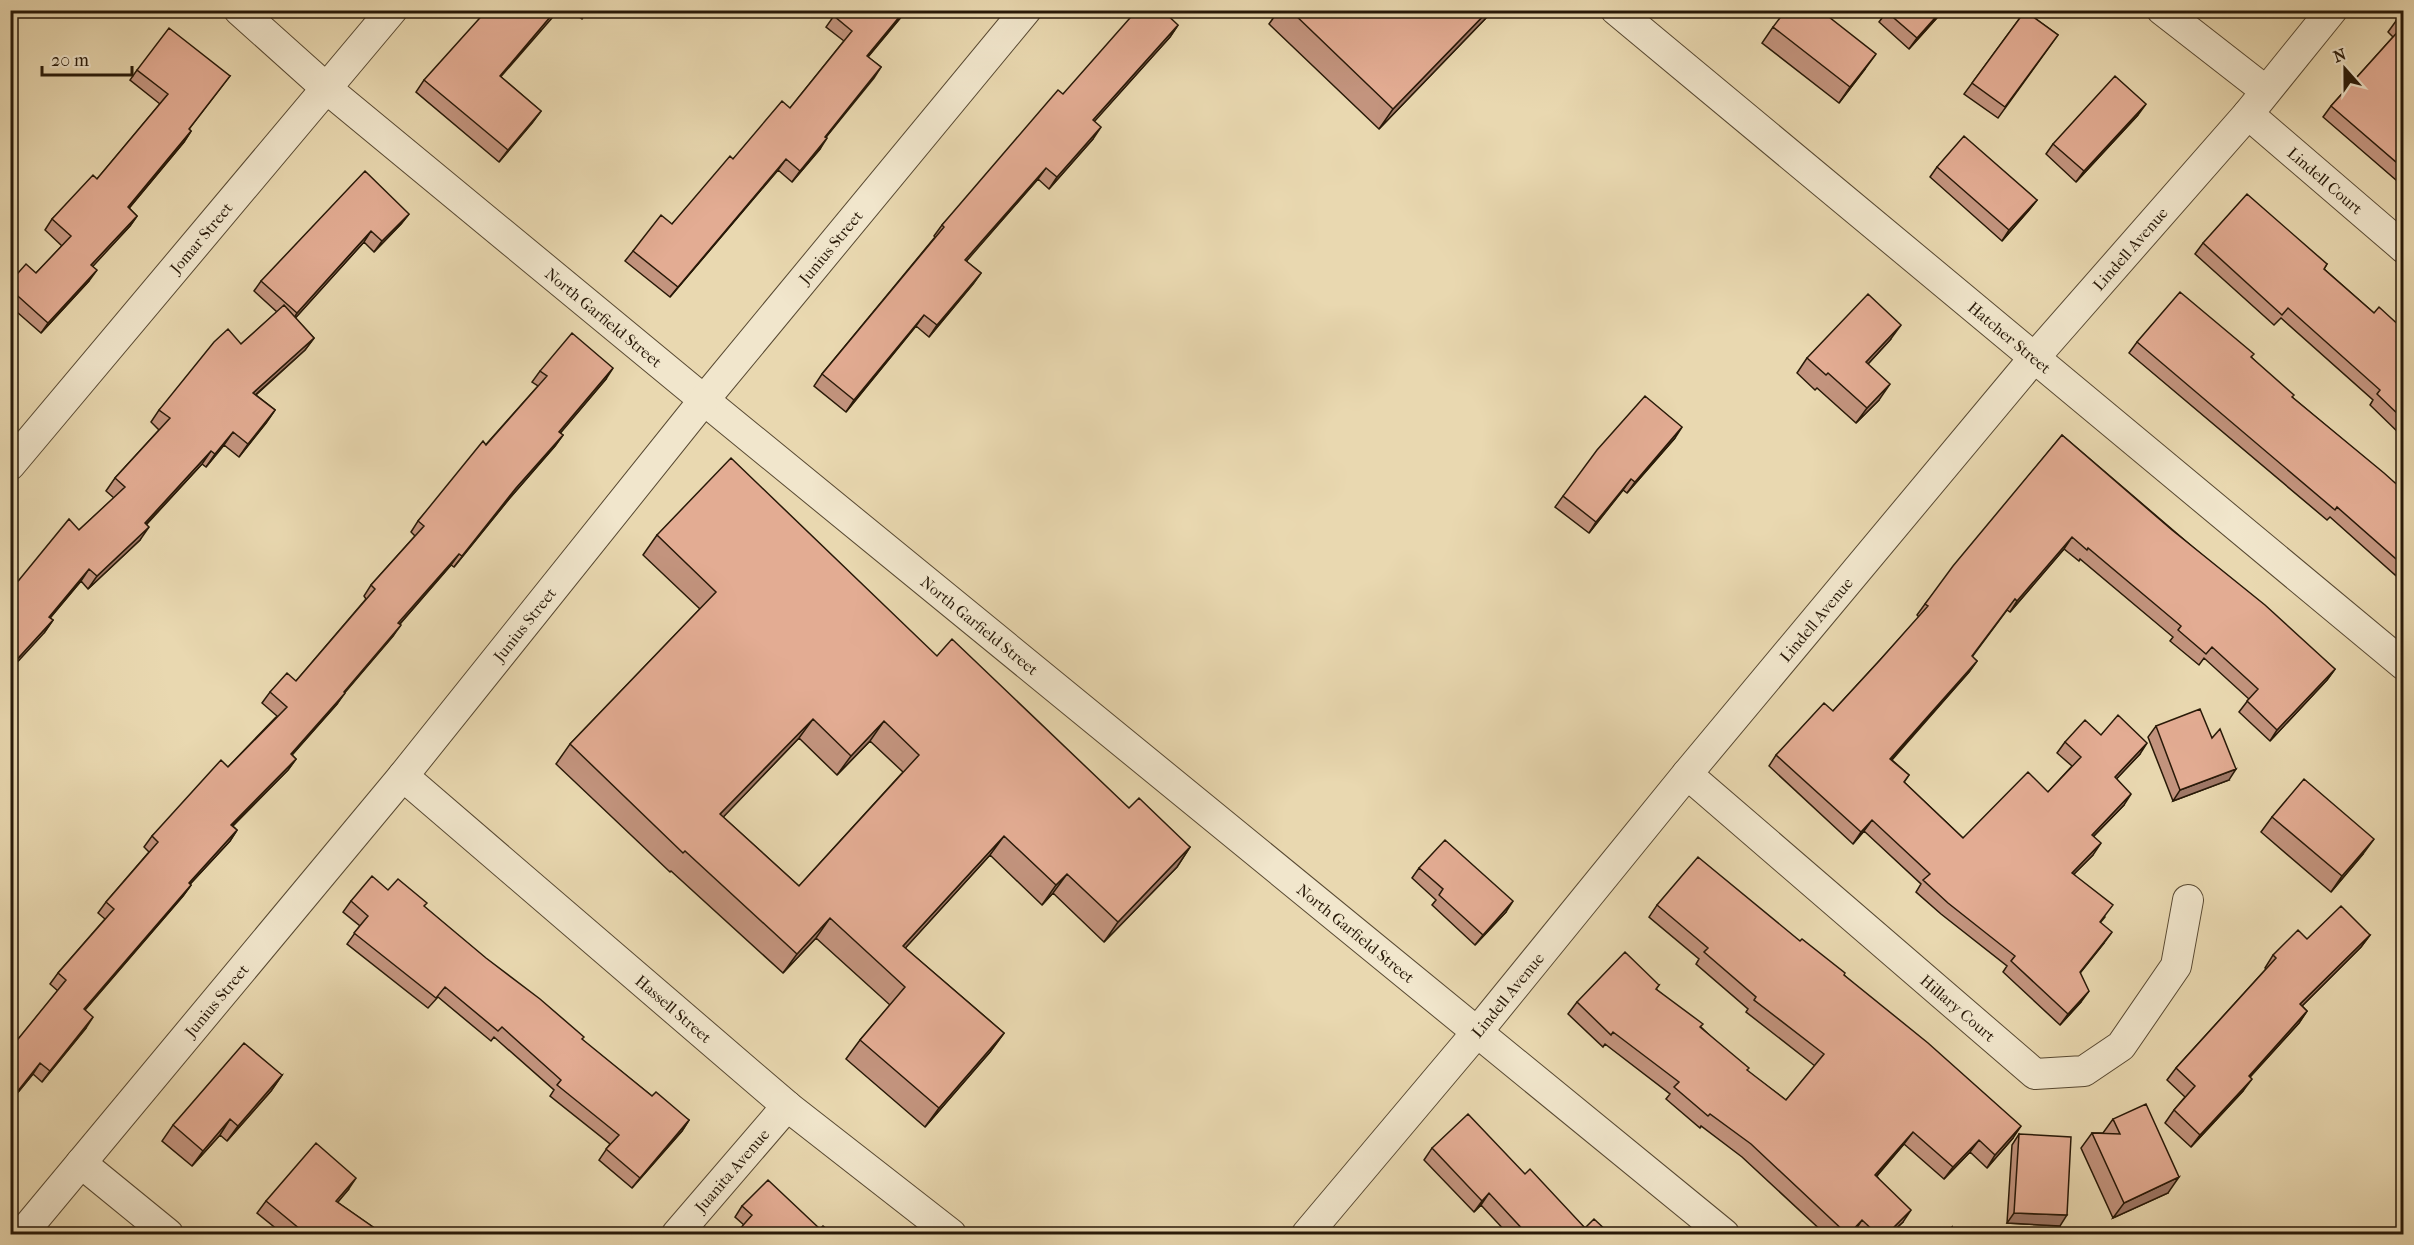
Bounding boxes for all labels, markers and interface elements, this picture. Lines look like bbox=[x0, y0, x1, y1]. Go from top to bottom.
scale bar bbox=[42, 39, 132, 77]
north arrow bbox=[2315, 39, 2375, 99]
text: N bbox=[2331, 44, 2350, 67]
text: 20 m bbox=[51, 50, 89, 71]
street label: Lindell Court bbox=[2284, 143, 2367, 218]
street label: Jomar Street bbox=[164, 198, 236, 278]
street label: Lindell Avenue bbox=[2089, 203, 2172, 294]
street label: Junius Street bbox=[793, 206, 866, 289]
street label: North Garfield Street bbox=[541, 263, 666, 371]
street label: Hatcher Street bbox=[1964, 297, 2055, 377]
street label: North Garfield Street bbox=[917, 572, 1042, 679]
street label: Lindell Avenue bbox=[1775, 573, 1857, 665]
street label: Junius Street bbox=[488, 583, 560, 667]
street label: North Garfield Street bbox=[1293, 879, 1419, 987]
street label: Lindell Avenue bbox=[1467, 948, 1548, 1041]
street label: Junius Street bbox=[179, 960, 252, 1042]
street label: Hillary Court bbox=[1917, 970, 2000, 1045]
street label: Hassell Street bbox=[632, 971, 716, 1047]
street label: Juanita Avenue bbox=[689, 1124, 773, 1218]

